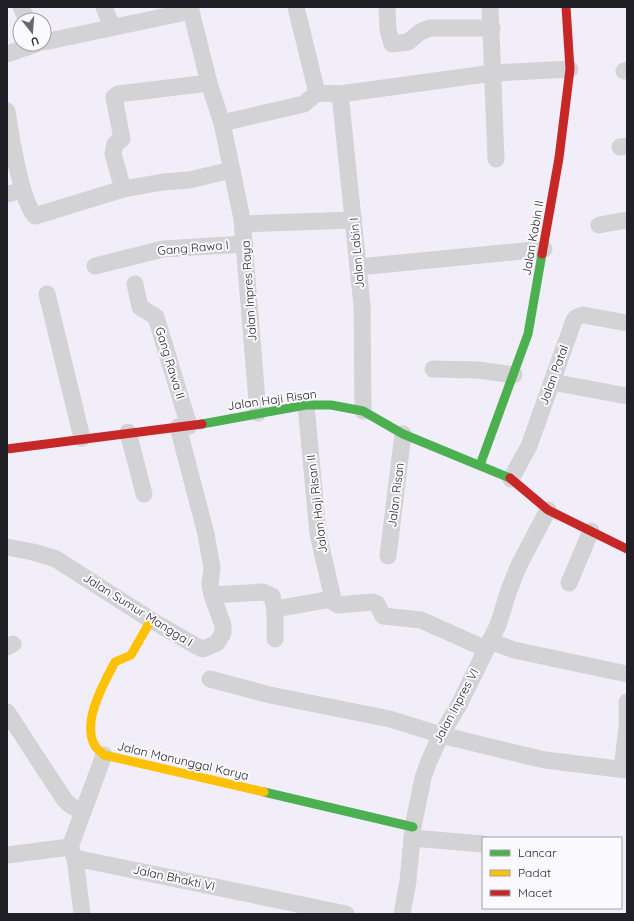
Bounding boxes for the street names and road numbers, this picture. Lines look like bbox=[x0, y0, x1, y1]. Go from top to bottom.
street label: Jalan Kabin II bbox=[519, 199, 546, 277]
street label: Jalan Labin I bbox=[346, 217, 367, 289]
street label: Gang Rawa I bbox=[157, 237, 229, 258]
street label: Jalan Inpres Raya bbox=[237, 240, 260, 342]
street label: Gang Rawa II bbox=[152, 325, 189, 401]
street label: Jalan Patal bbox=[536, 343, 571, 407]
street label: Jalan Haji Risan bbox=[226, 386, 317, 413]
street label: Jalan Haji Risan II bbox=[303, 454, 330, 554]
street label: Jalan Risan bbox=[384, 462, 407, 528]
street label: Jalan Sumur Mangga I bbox=[81, 570, 196, 649]
street label: Jalan Inpres VI bbox=[430, 666, 482, 746]
street label: Jalan Manunggal Karya bbox=[116, 738, 250, 783]
street label: Jalan Bhakti VI bbox=[132, 861, 217, 894]

